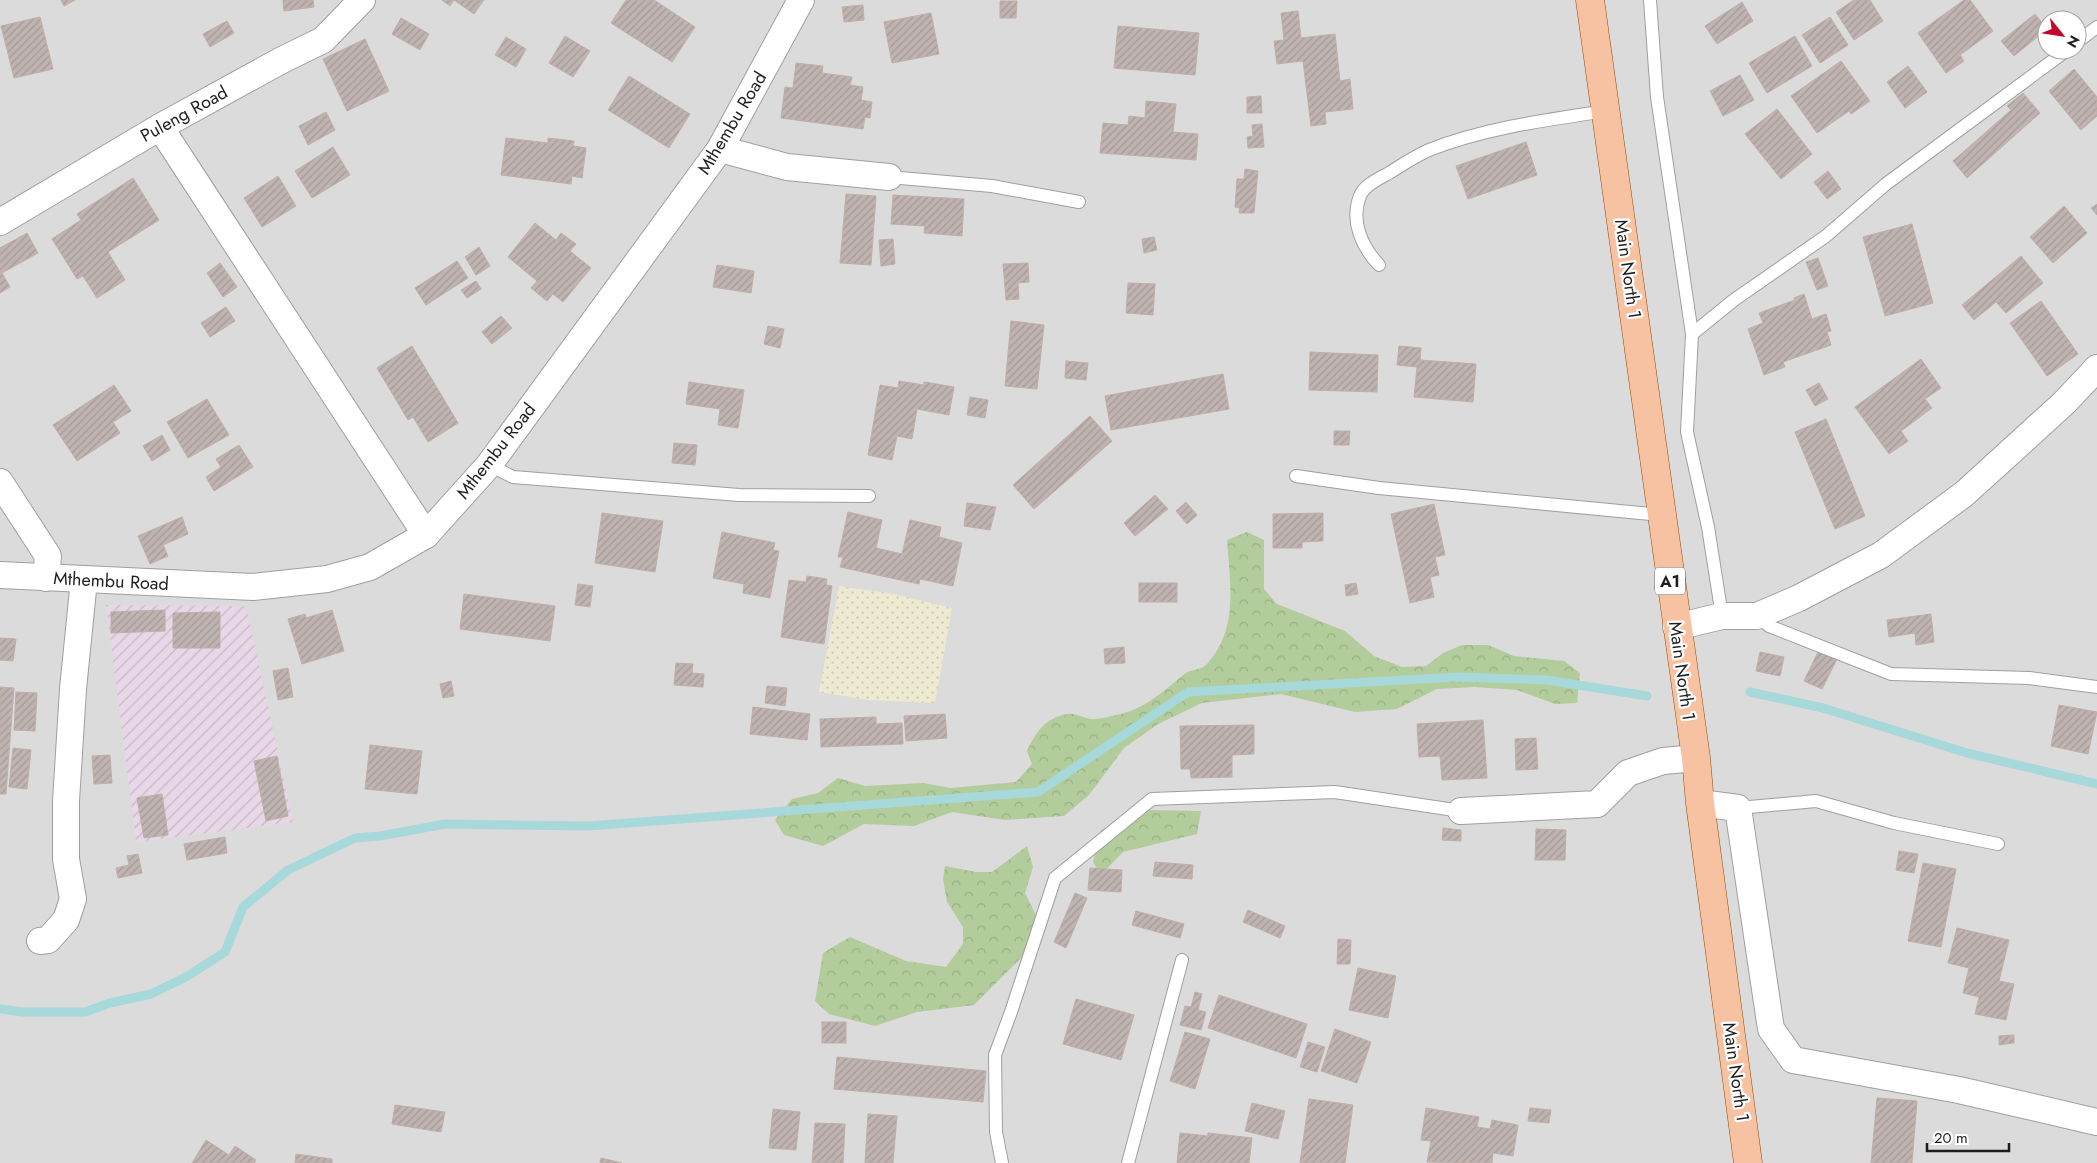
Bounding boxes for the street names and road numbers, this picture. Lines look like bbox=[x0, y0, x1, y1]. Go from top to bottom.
street label: Mthembu Road bbox=[691, 67, 773, 179]
street label: Puleng Road bbox=[136, 79, 232, 149]
street label: Main North 1 bbox=[1608, 218, 1648, 320]
street label: Mthembu Road bbox=[450, 397, 542, 505]
street label: Mthembu Road bbox=[53, 565, 169, 597]
road number: A1 bbox=[1655, 568, 1685, 594]
street label: Main North 1 bbox=[1662, 620, 1702, 722]
street label: Main North 1 bbox=[1716, 1021, 1756, 1123]

